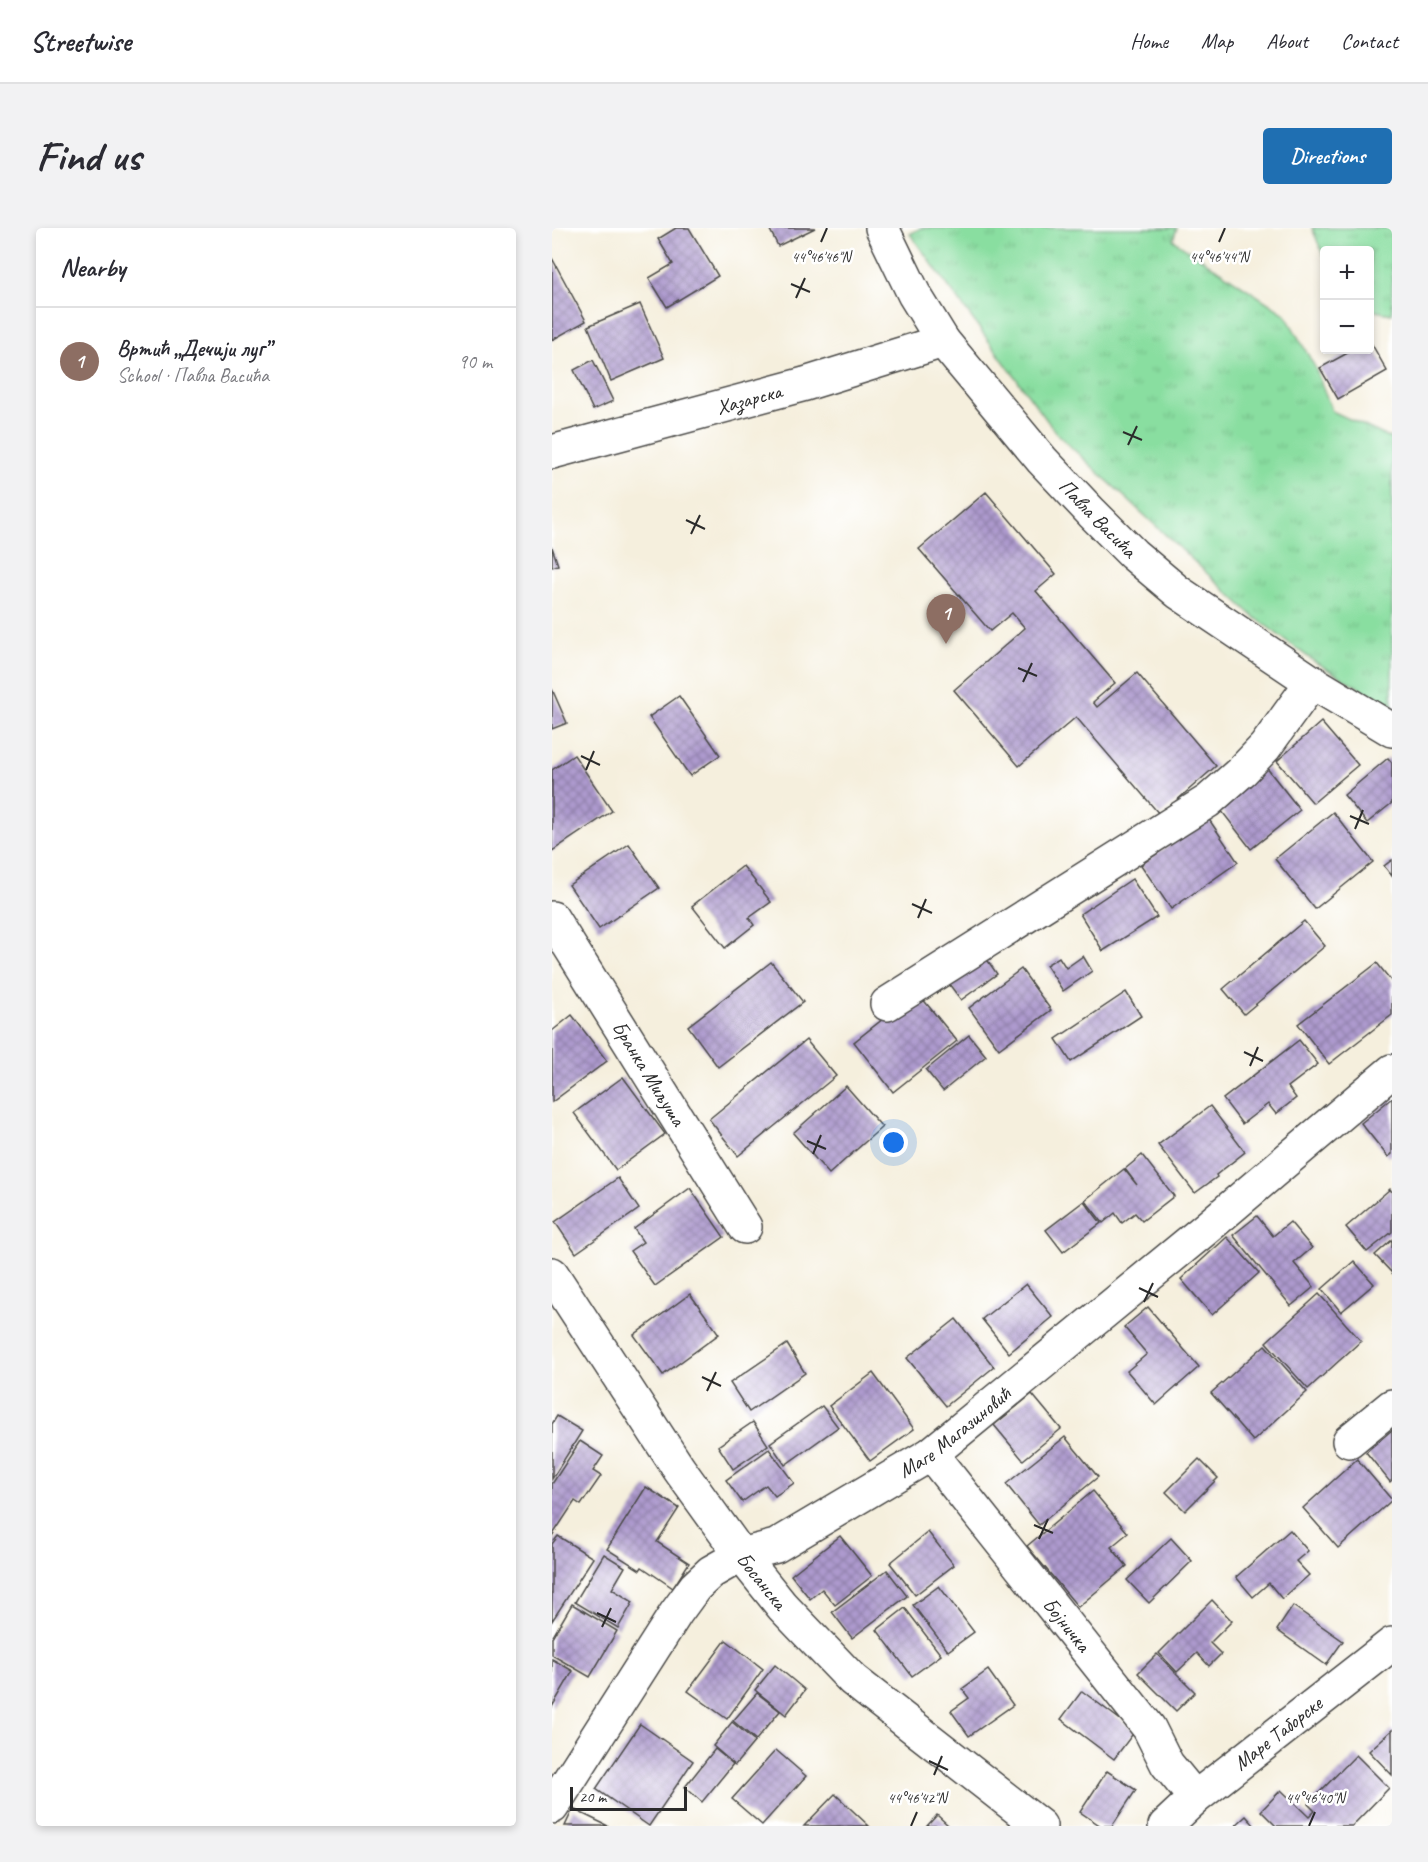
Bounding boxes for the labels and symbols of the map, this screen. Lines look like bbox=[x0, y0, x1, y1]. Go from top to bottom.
text: 44°46'46"N bbox=[791, 248, 854, 267]
text: 44°46'44"N bbox=[1189, 248, 1252, 267]
street label: Хазарска bbox=[714, 377, 787, 420]
street label: Павла Васића bbox=[1053, 473, 1143, 564]
pin: 1 bbox=[926, 594, 966, 644]
street label: Бранка Миљуша bbox=[606, 1016, 692, 1132]
your location bbox=[879, 1128, 908, 1157]
street label: Маге Магазиновић bbox=[894, 1380, 1017, 1483]
street label: Босанска bbox=[731, 1547, 794, 1617]
street label: Бојничка bbox=[1037, 1592, 1097, 1658]
street label: Маре Таборске bbox=[1228, 1690, 1328, 1776]
scale bar bbox=[570, 1784, 687, 1812]
text: 44°46'42"N bbox=[887, 1789, 950, 1808]
text: 44°46'40"N bbox=[1285, 1789, 1348, 1808]

